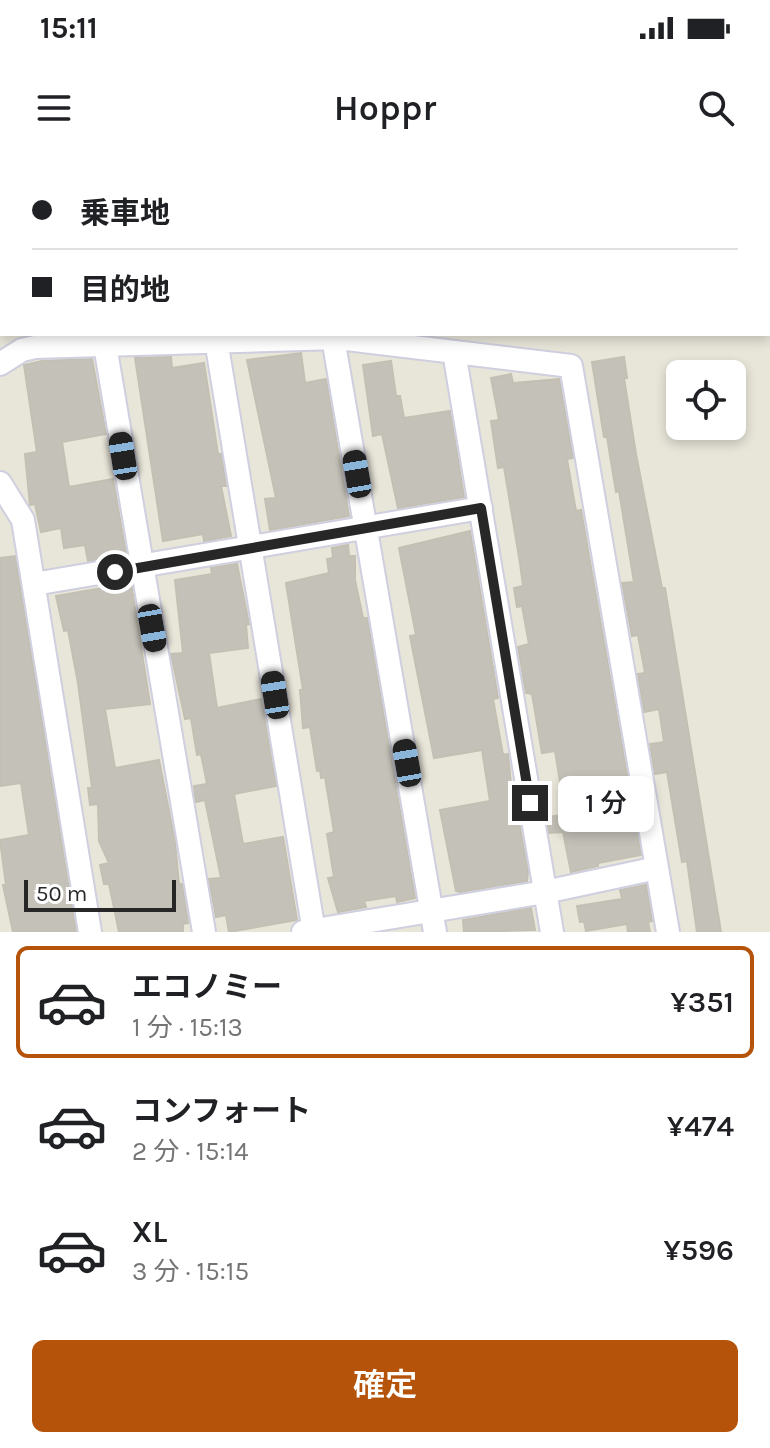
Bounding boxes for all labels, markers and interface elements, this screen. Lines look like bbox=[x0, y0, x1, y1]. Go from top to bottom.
text: 15:11 bbox=[40, 10, 98, 46]
icon: menu bbox=[32, 86, 76, 130]
icon: search bbox=[694, 86, 738, 130]
text: Hoppr bbox=[334, 87, 436, 129]
text: 乗車地 bbox=[80, 195, 170, 231]
text: 目的地 bbox=[80, 272, 170, 308]
map controls bbox=[666, 360, 746, 440]
button: locate bbox=[666, 360, 746, 440]
car bbox=[107, 430, 139, 482]
car bbox=[341, 448, 373, 500]
route start bbox=[97, 554, 133, 590]
car bbox=[136, 602, 168, 654]
car bbox=[259, 669, 291, 721]
car bbox=[391, 737, 423, 789]
callout: 1 分 bbox=[558, 775, 654, 831]
route end bbox=[512, 785, 548, 821]
text: 1 分 bbox=[585, 788, 627, 819]
scale bar bbox=[24, 876, 176, 912]
text: 50 m bbox=[36, 881, 87, 907]
icon: car bbox=[36, 966, 108, 1038]
text: エコノミー bbox=[132, 969, 282, 1005]
text: ¥351 bbox=[671, 984, 734, 1020]
text: 1 分 · 15:13 bbox=[132, 1012, 243, 1043]
icon: car bbox=[36, 1090, 108, 1162]
text: コンフォート bbox=[132, 1093, 311, 1129]
text: ¥474 bbox=[667, 1108, 734, 1144]
text: 2 分 · 15:14 bbox=[132, 1136, 249, 1167]
icon: car bbox=[36, 1214, 108, 1286]
text: XL bbox=[132, 1214, 167, 1250]
text: ¥596 bbox=[663, 1232, 734, 1268]
text: 3 分 · 15:15 bbox=[132, 1256, 249, 1287]
button: 確定 bbox=[32, 1340, 738, 1432]

